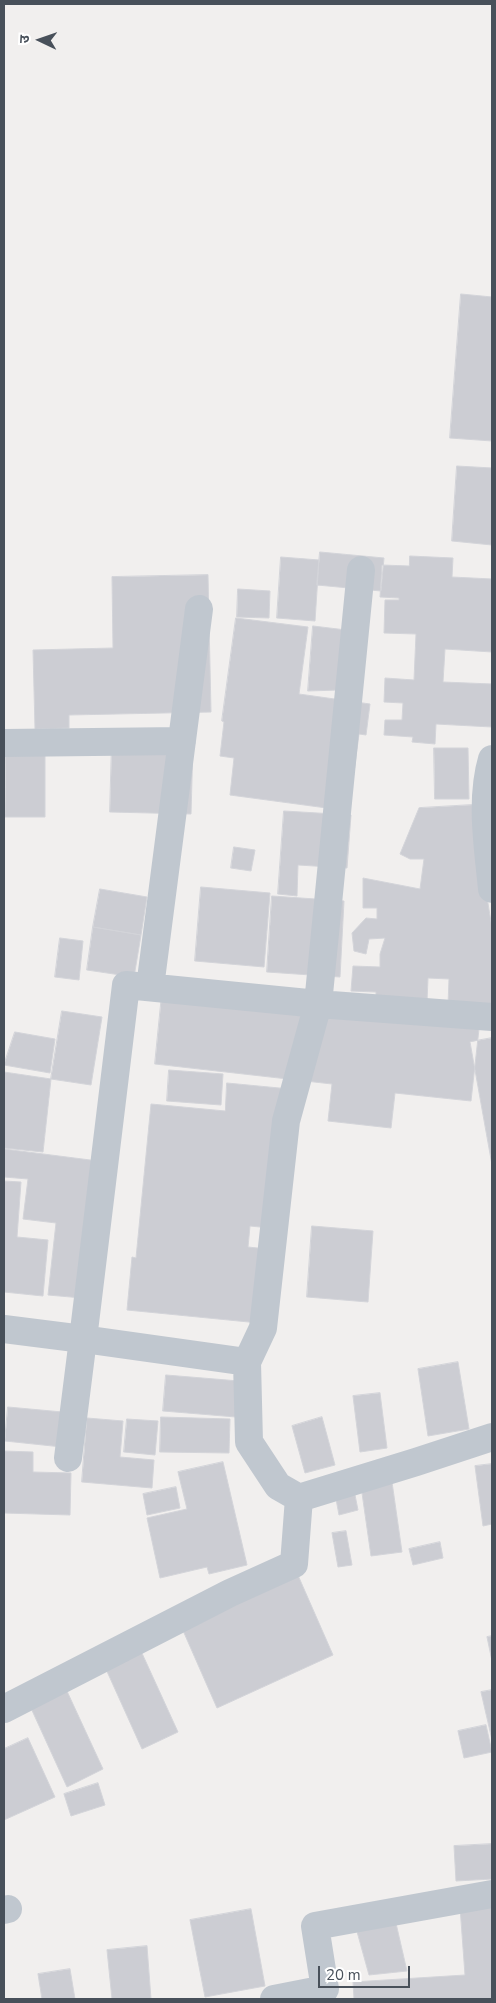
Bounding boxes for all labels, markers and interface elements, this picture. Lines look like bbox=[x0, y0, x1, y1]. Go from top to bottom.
north arrow bbox=[15, 15, 65, 65]
text: उ bbox=[15, 35, 34, 44]
scale bar bbox=[321, 1956, 414, 1988]
text: 20 m bbox=[326, 1965, 361, 1985]

